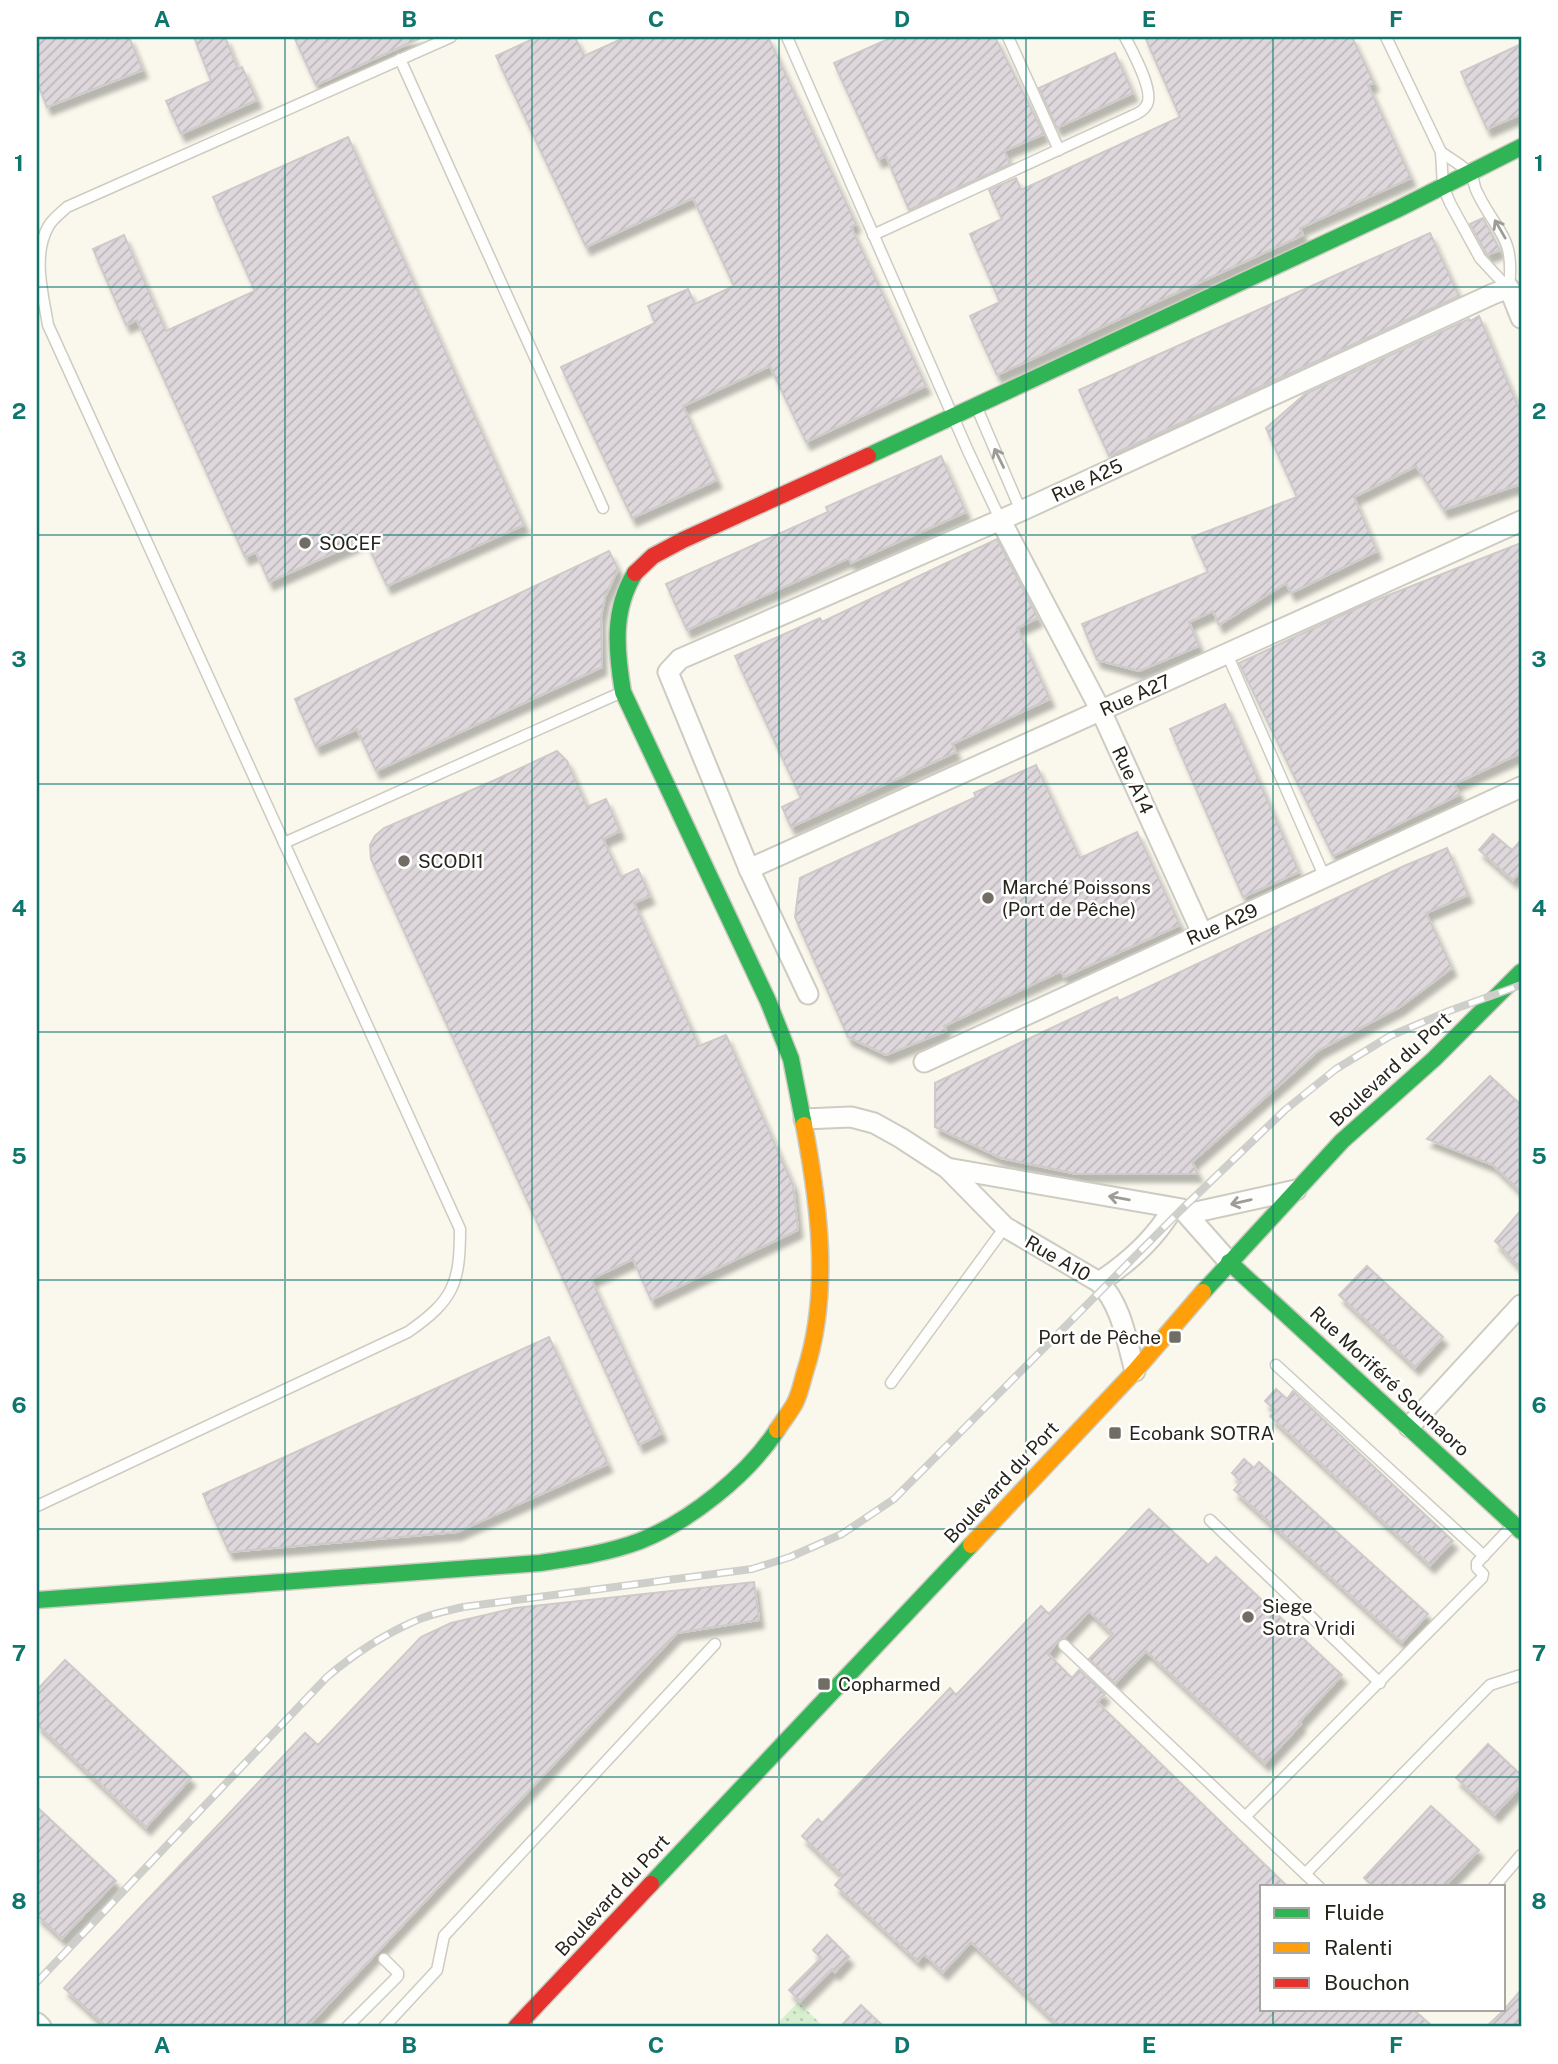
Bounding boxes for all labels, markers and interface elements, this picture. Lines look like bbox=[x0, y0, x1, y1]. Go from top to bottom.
text: A bbox=[154, 5, 171, 32]
text: B bbox=[401, 5, 417, 32]
text: C bbox=[648, 5, 664, 32]
text: D bbox=[894, 5, 910, 32]
text: E bbox=[1142, 5, 1156, 32]
text: F bbox=[1389, 5, 1403, 32]
text: 1 bbox=[14, 149, 24, 176]
text: 1 bbox=[1534, 149, 1544, 176]
one-way arrow bbox=[1493, 219, 1506, 240]
text: 2 bbox=[12, 397, 26, 424]
text: 2 bbox=[1532, 397, 1546, 424]
one-way arrow bbox=[992, 448, 1005, 469]
street label: Rue A25 bbox=[1048, 454, 1126, 506]
place label: SOCEF bbox=[319, 532, 382, 554]
marker: SOCEF bbox=[297, 535, 313, 551]
text: 3 bbox=[11, 645, 27, 672]
text: 3 bbox=[1531, 645, 1547, 672]
street label: Rue A27 bbox=[1096, 670, 1174, 720]
street label: Rue A14 bbox=[1108, 743, 1158, 817]
place label: SCODI1 bbox=[418, 850, 484, 872]
marker: SCODI1 bbox=[396, 853, 412, 869]
place label: Marché Poissons (Port de Pêche) bbox=[1002, 876, 1151, 920]
marker: Marché Poissons (Port de Pêche) bbox=[980, 890, 996, 906]
text: 4 bbox=[11, 894, 27, 921]
text: 4 bbox=[1531, 894, 1547, 921]
street label: Rue A29 bbox=[1183, 899, 1261, 949]
street label: Boulevard du Port bbox=[1325, 1007, 1455, 1131]
text: 5 bbox=[11, 1142, 27, 1169]
text: 5 bbox=[1531, 1142, 1547, 1169]
one-way arrow bbox=[1108, 1191, 1131, 1205]
one-way arrow bbox=[1231, 1196, 1253, 1209]
street label: Rue A10 bbox=[1021, 1231, 1095, 1285]
street label: Rue Moriféré Soumaoro bbox=[1306, 1302, 1474, 1460]
place label: Port de Pêche bbox=[1038, 1326, 1161, 1348]
marker: Port de Pêche bbox=[1167, 1329, 1183, 1345]
text: 6 bbox=[11, 1391, 27, 1418]
text: 6 bbox=[1531, 1391, 1547, 1418]
street label: Boulevard du Port bbox=[939, 1417, 1063, 1547]
place label: Ecobank SOTRA bbox=[1129, 1422, 1274, 1444]
marker: Ecobank SOTRA bbox=[1107, 1425, 1123, 1441]
place label: Siege Sotra Vridi bbox=[1262, 1595, 1355, 1639]
marker: Siege Sotra Vridi bbox=[1240, 1609, 1256, 1625]
text: 7 bbox=[12, 1639, 26, 1666]
text: 7 bbox=[1532, 1639, 1546, 1666]
place label: Copharmed bbox=[838, 1673, 941, 1695]
marker: Copharmed bbox=[816, 1676, 832, 1692]
street label: Boulevard du Port bbox=[550, 1830, 674, 1960]
legend bbox=[1260, 1885, 1506, 2011]
text: 8 bbox=[11, 1887, 27, 1914]
text: 8 bbox=[1531, 1887, 1547, 1914]
text: Fluide bbox=[1324, 1900, 1384, 1925]
text: Ralenti bbox=[1324, 1935, 1392, 1960]
text: Bouchon bbox=[1324, 1970, 1410, 1995]
text: A bbox=[154, 2031, 171, 2058]
text: B bbox=[401, 2031, 417, 2058]
text: C bbox=[648, 2031, 664, 2058]
text: D bbox=[894, 2031, 910, 2058]
text: E bbox=[1142, 2031, 1156, 2058]
text: F bbox=[1389, 2031, 1403, 2058]

